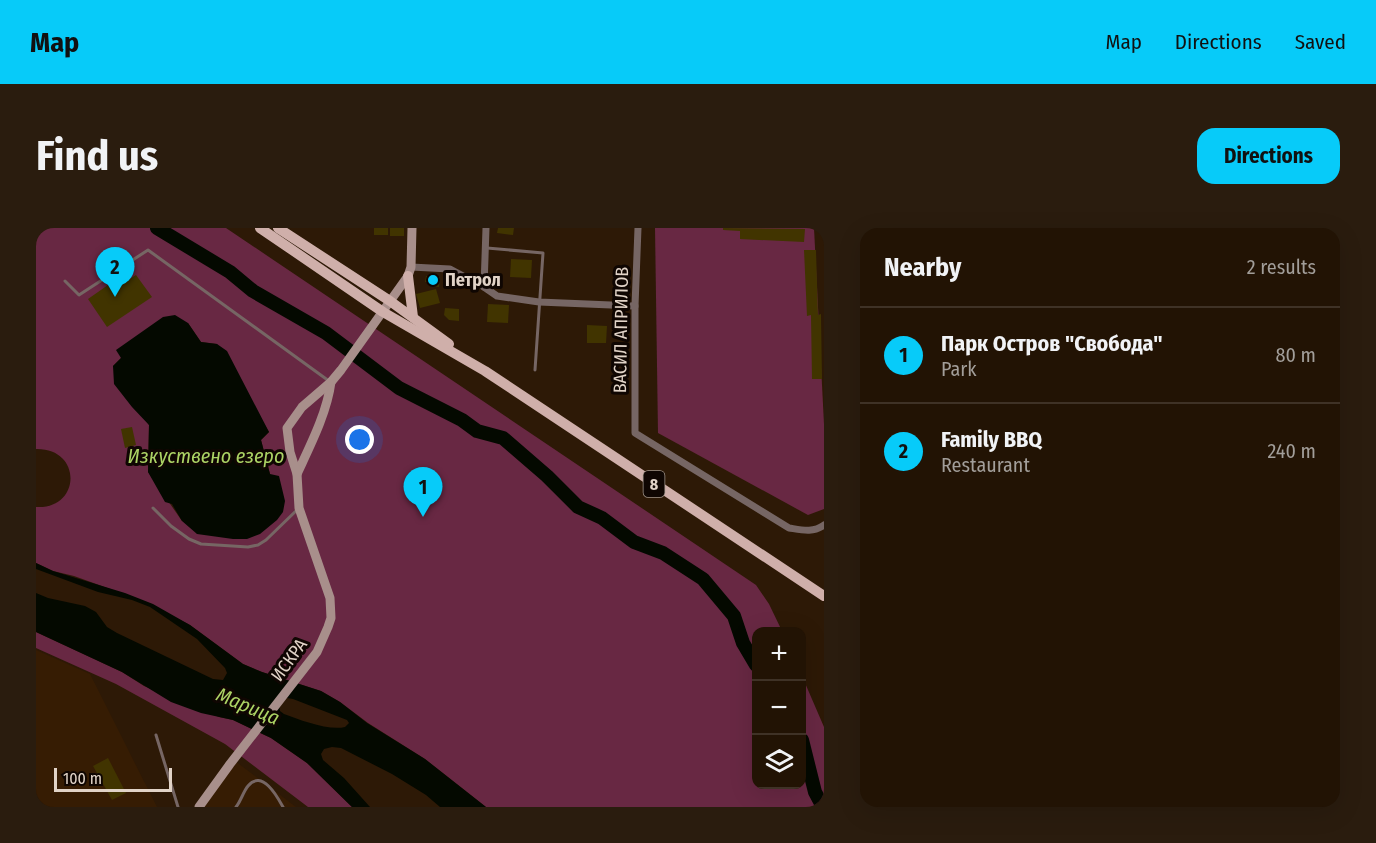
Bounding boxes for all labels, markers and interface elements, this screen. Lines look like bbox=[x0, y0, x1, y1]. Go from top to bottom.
text: Map bbox=[30, 26, 79, 59]
text: Map bbox=[1105, 29, 1142, 55]
text: Directions bbox=[1175, 29, 1262, 55]
text: Saved bbox=[1295, 29, 1346, 55]
button: Directions bbox=[1197, 128, 1340, 184]
text: Find us bbox=[36, 131, 158, 181]
pin: 2 bbox=[96, 248, 134, 297]
text: Nearby bbox=[884, 252, 961, 283]
text: 2 results bbox=[1247, 255, 1316, 279]
street label: ВАСИЛ АПРИЛОВ bbox=[609, 267, 633, 393]
place label: Петрол bbox=[445, 269, 501, 291]
marker: Петрол bbox=[426, 273, 440, 287]
text: Парк Остров "Свобода" bbox=[941, 330, 1163, 357]
text: 1 bbox=[899, 343, 908, 367]
text: 80 m bbox=[1276, 343, 1316, 367]
text: Park bbox=[941, 357, 977, 381]
your location bbox=[345, 425, 374, 454]
text: Family BBQ bbox=[941, 426, 1042, 453]
text: 2 bbox=[899, 439, 908, 463]
text: 240 m bbox=[1267, 439, 1316, 463]
water label: Изкуствено езеро bbox=[128, 444, 284, 468]
text: Restaurant bbox=[941, 453, 1030, 477]
pin: 1 bbox=[404, 468, 442, 517]
road number: 8 bbox=[644, 471, 664, 497]
map controls bbox=[752, 627, 806, 789]
button: + bbox=[752, 627, 806, 681]
street label: ИСКРА bbox=[266, 634, 312, 686]
button: − bbox=[752, 681, 806, 735]
water label: Марица bbox=[213, 682, 283, 730]
button: layers bbox=[752, 735, 806, 789]
scale bar bbox=[54, 765, 172, 792]
text: 100 m bbox=[63, 769, 102, 788]

